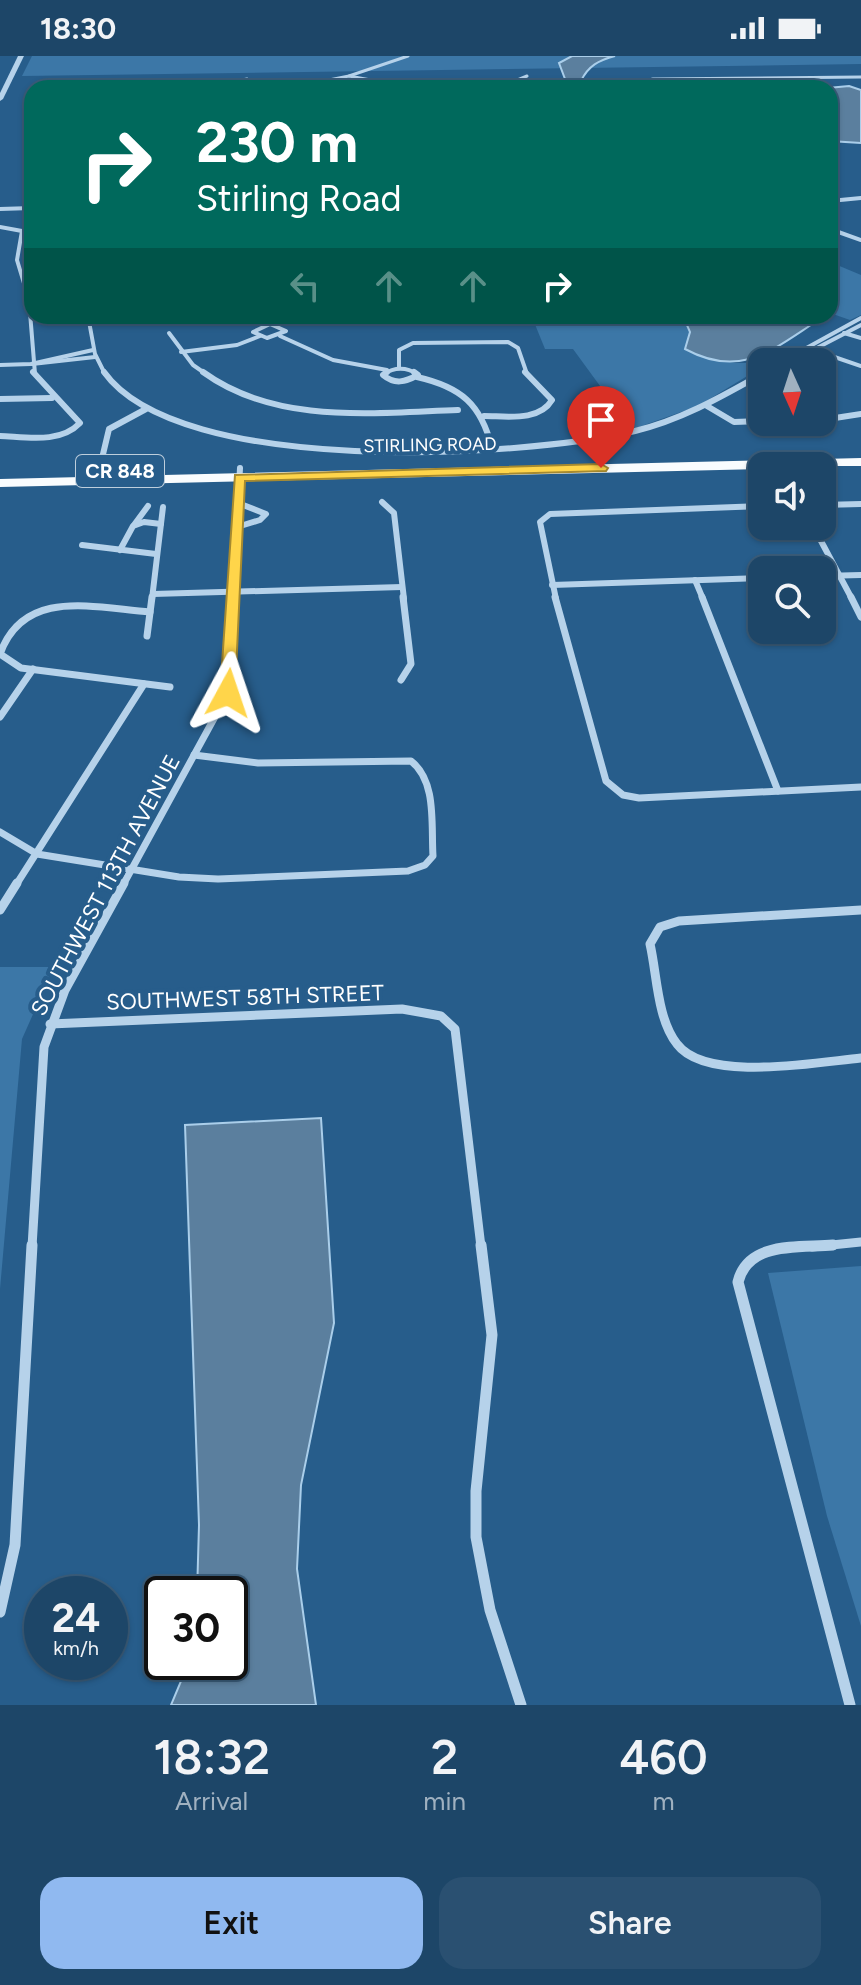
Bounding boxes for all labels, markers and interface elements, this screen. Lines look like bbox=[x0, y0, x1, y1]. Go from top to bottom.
text: 18:30 bbox=[40, 10, 116, 47]
text: 230 m bbox=[196, 109, 358, 176]
icon: right bbox=[64, 112, 168, 216]
text: Stirling Road bbox=[196, 177, 402, 220]
icon: left bbox=[283, 264, 327, 308]
icon: ahead bbox=[367, 264, 411, 308]
icon: ahead bbox=[451, 264, 495, 308]
icon: right bbox=[535, 264, 579, 308]
north arrow bbox=[748, 348, 836, 436]
map controls bbox=[748, 348, 836, 644]
pin bbox=[567, 386, 635, 468]
icon: arrive bbox=[579, 398, 623, 442]
street label: STIRLING ROAD bbox=[363, 433, 497, 457]
button: sound bbox=[748, 452, 836, 540]
road number: CR 848 bbox=[76, 455, 164, 487]
button: search bbox=[748, 556, 836, 644]
position arrow bbox=[186, 651, 270, 735]
street label: SOUTHWEST 113TH AVENUE bbox=[25, 750, 186, 1020]
street label: SOUTHWEST 58TH STREET bbox=[106, 979, 384, 1016]
speed limit sign: 30 bbox=[144, 1576, 248, 1680]
text: 24 bbox=[52, 1594, 100, 1642]
text: km/h bbox=[53, 1636, 99, 1660]
text: 18:32 bbox=[153, 1728, 270, 1786]
text: 2 bbox=[431, 1728, 458, 1786]
text: 460 bbox=[619, 1728, 708, 1786]
text: Arrival bbox=[175, 1785, 248, 1817]
text: min bbox=[423, 1785, 466, 1817]
text: m bbox=[652, 1785, 675, 1817]
button: Exit bbox=[40, 1877, 423, 1969]
button: Share bbox=[439, 1877, 821, 1969]

